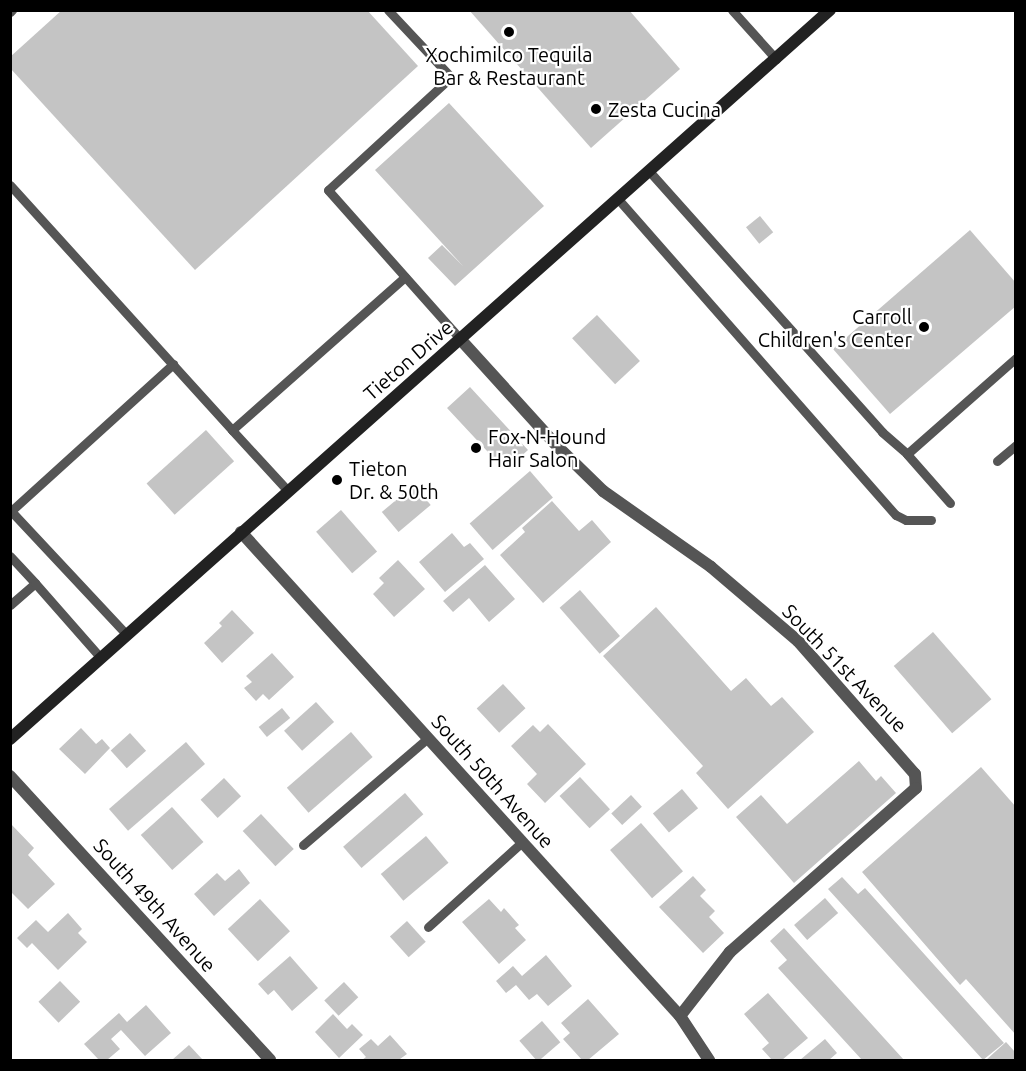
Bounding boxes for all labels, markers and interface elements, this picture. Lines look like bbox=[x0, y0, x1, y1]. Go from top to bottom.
marker: Xochimilco Tequila Bar & Restaurant bbox=[502, 25, 516, 39]
place label: Xochimilco Tequila Bar & Restaurant bbox=[425, 42, 593, 89]
place label: Zesta Cucina bbox=[608, 97, 721, 121]
marker: Zesta Cucina bbox=[589, 102, 603, 116]
place label: Carroll Children's Center bbox=[758, 304, 912, 351]
street label: Tieton Drive bbox=[359, 315, 457, 405]
marker: Carroll Children's Center bbox=[917, 320, 931, 334]
place label: Fox-N-Hound Hair Salon bbox=[488, 424, 606, 471]
marker: Fox-N-Hound Hair Salon bbox=[469, 441, 483, 455]
place label: Tieton Dr. & 50th bbox=[349, 456, 439, 503]
marker: Tieton Dr. & 50th bbox=[330, 473, 344, 487]
street label: South 51st Avenue bbox=[778, 599, 912, 737]
street label: South 50th Avenue bbox=[427, 709, 559, 853]
street label: South 49th Avenue bbox=[89, 833, 221, 977]

